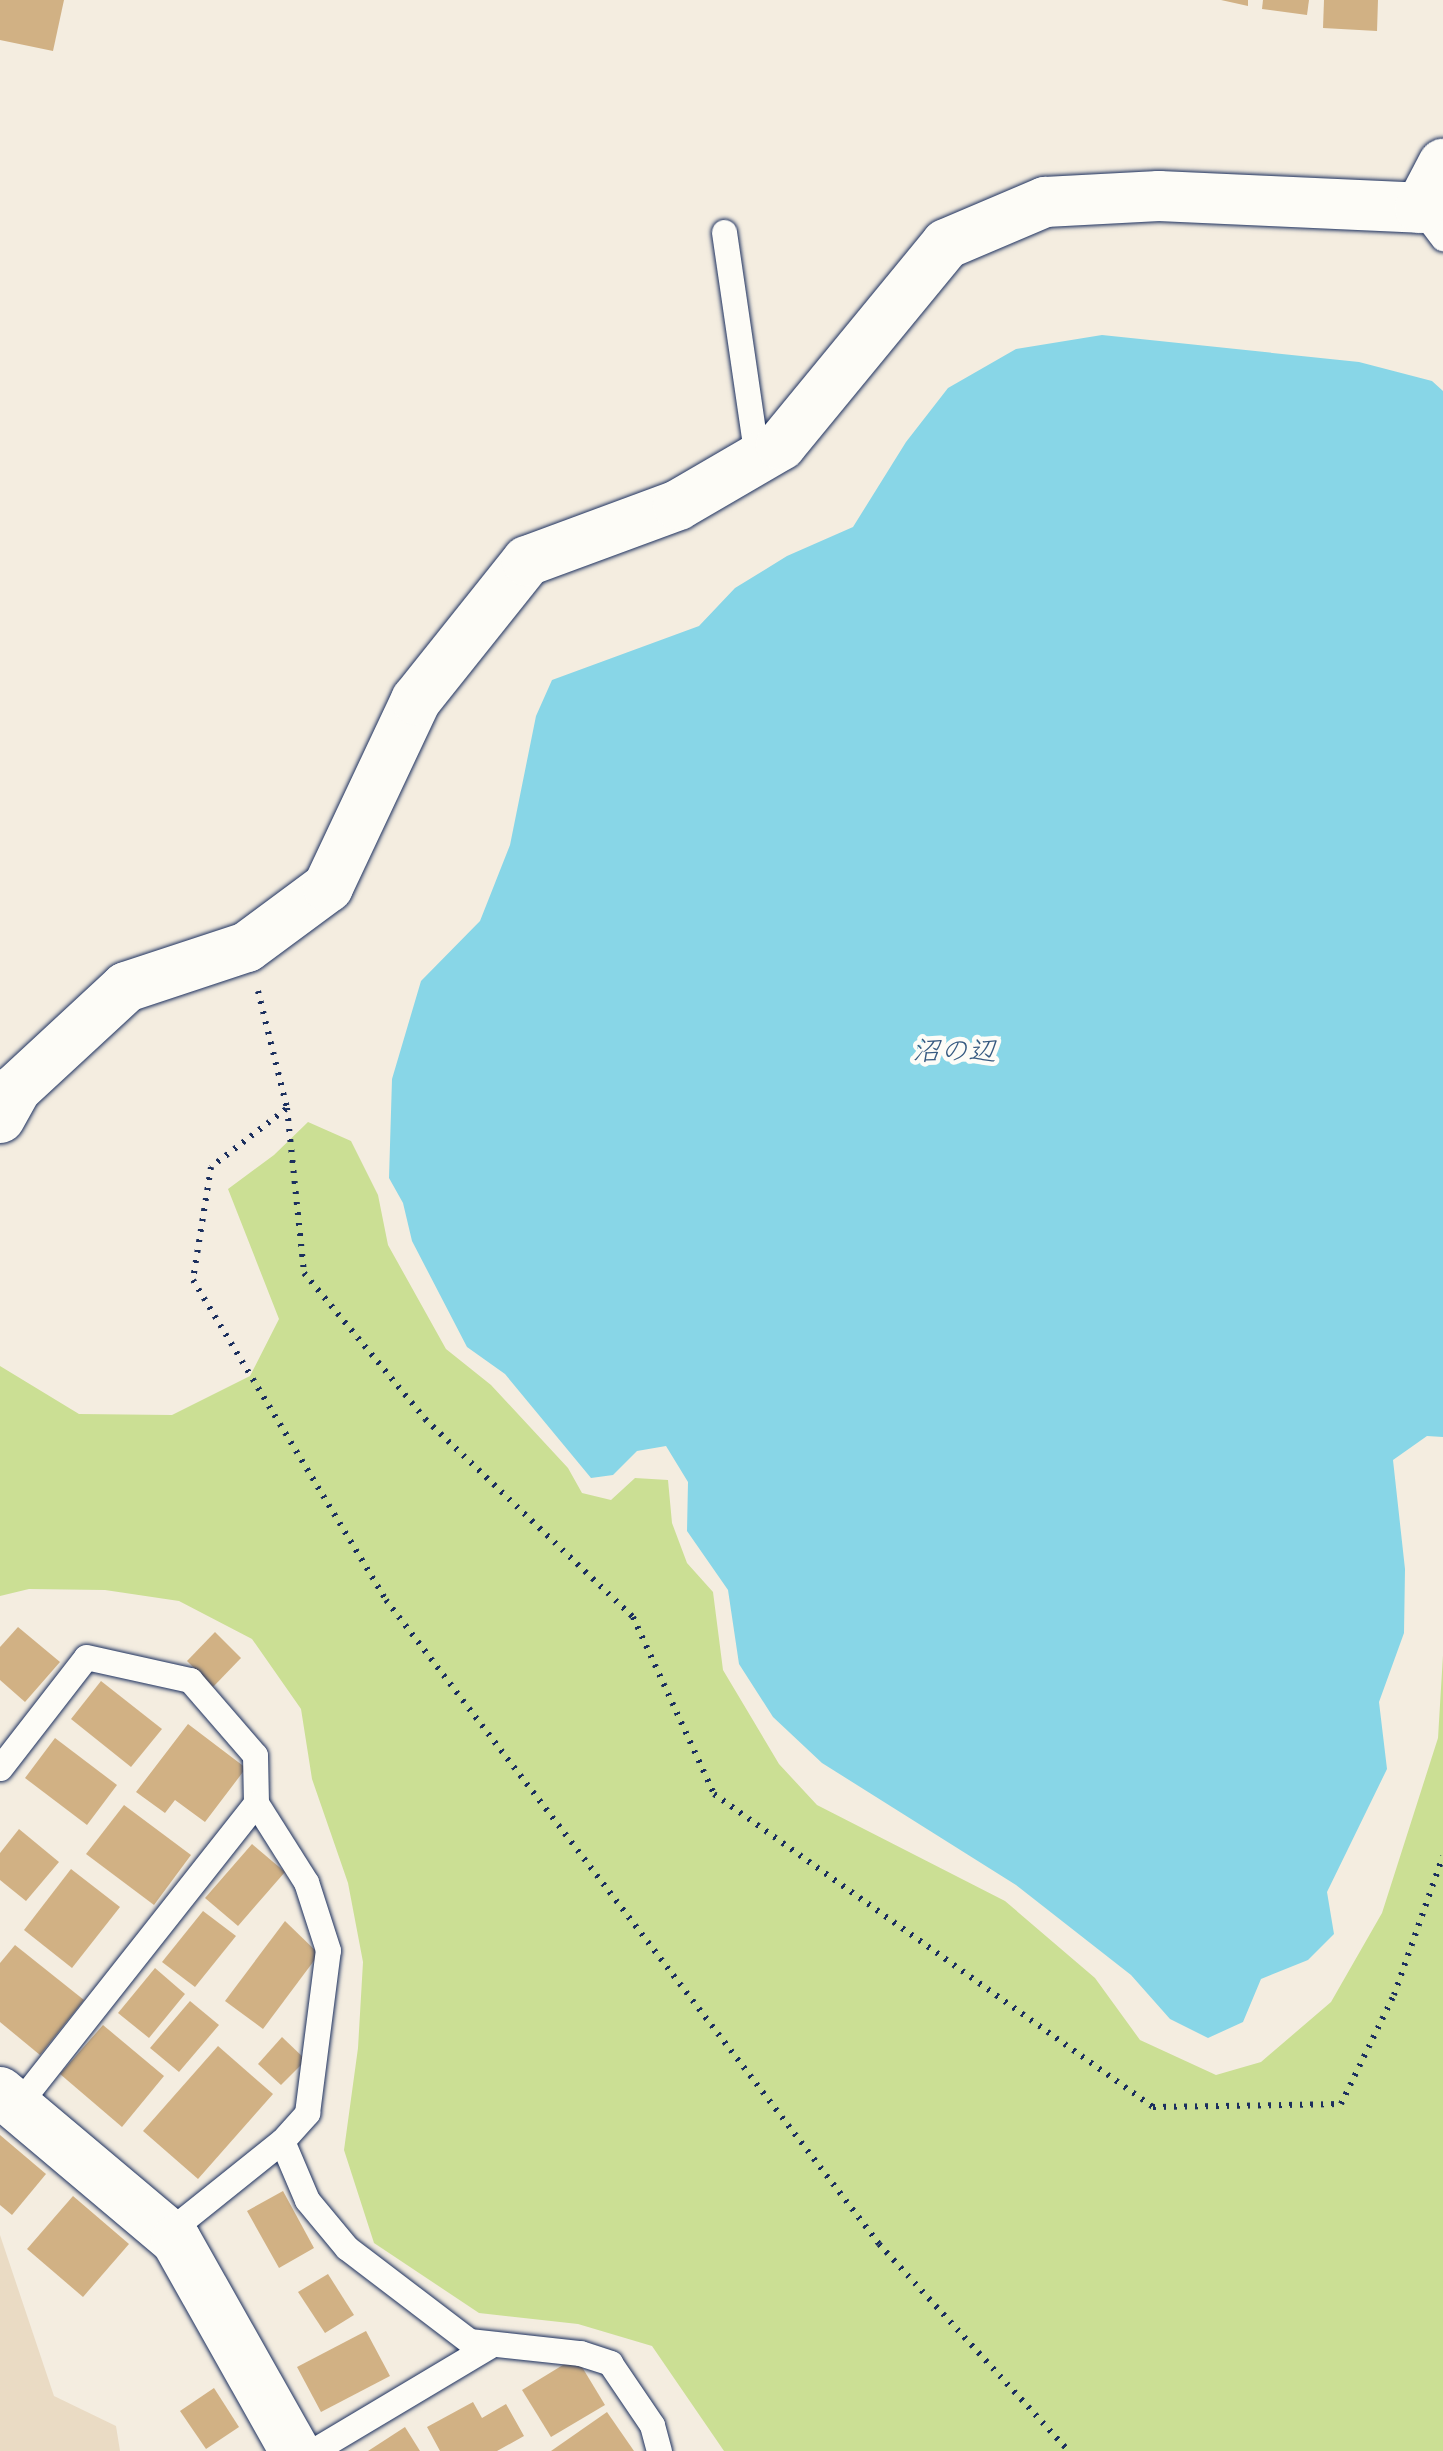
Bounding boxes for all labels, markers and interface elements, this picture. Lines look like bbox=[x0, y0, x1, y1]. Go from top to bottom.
water label: 沼の辺 bbox=[912, 1035, 996, 1069]

